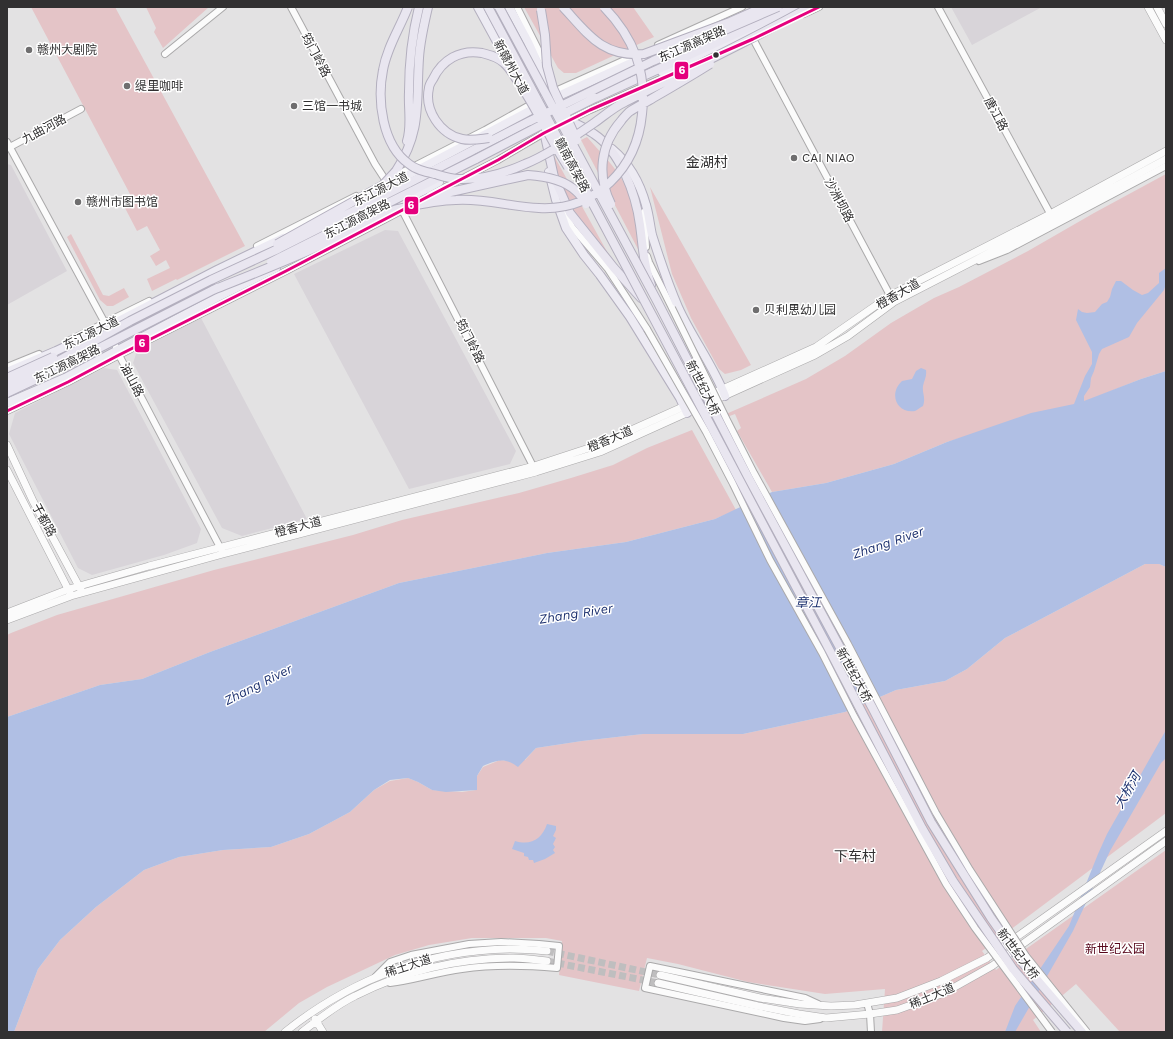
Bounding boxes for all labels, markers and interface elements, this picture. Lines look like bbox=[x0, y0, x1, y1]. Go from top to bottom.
street label: 东江源高架路 bbox=[656, 23, 728, 65]
street label: 筠门岭路 bbox=[299, 31, 333, 79]
street label: 新赣州大道 bbox=[491, 37, 531, 97]
place label: 赣州大剧院 bbox=[37, 43, 97, 57]
marker: 赣州大剧院 bbox=[24, 45, 34, 55]
unlabelled marker bbox=[711, 50, 721, 60]
line badge: 6 bbox=[674, 61, 689, 80]
text: 6 bbox=[679, 64, 686, 77]
place label: 缇里咖啡 bbox=[135, 79, 183, 93]
marker: 缇里咖啡 bbox=[122, 81, 132, 91]
street label: 唐江路 bbox=[981, 95, 1011, 133]
place label: 三馆一书城 bbox=[302, 99, 362, 113]
marker: 三馆一书城 bbox=[289, 101, 299, 111]
street label: 九曲河路 bbox=[20, 112, 68, 146]
street label: 赣南高架路 bbox=[552, 135, 592, 195]
place label: CAI NIAO bbox=[802, 151, 855, 165]
marker: CAI NIAO bbox=[789, 153, 799, 163]
district label: 金湖村 bbox=[686, 154, 728, 170]
street label: 东江源大道 bbox=[351, 169, 411, 209]
street label: 沙洲坝路 bbox=[822, 176, 856, 224]
place label: 赣州市图书馆 bbox=[86, 195, 158, 209]
street label: 东江源高架路 bbox=[322, 196, 392, 242]
line badge: 6 bbox=[404, 196, 419, 215]
marker: 赣州市图书馆 bbox=[73, 197, 83, 207]
text: 6 bbox=[408, 199, 415, 212]
street label: 橙香大道 bbox=[874, 276, 922, 312]
place label: 贝利思幼儿园 bbox=[764, 303, 836, 317]
marker: 贝利思幼儿园 bbox=[751, 305, 761, 315]
street label: 东江源大道 bbox=[61, 314, 121, 352]
street label: 筠门岭路 bbox=[453, 316, 487, 366]
line badge: 6 bbox=[134, 334, 150, 353]
text: 6 bbox=[139, 337, 146, 350]
street label: 东江源高架路 bbox=[32, 342, 102, 386]
street label: 新世纪大桥 bbox=[683, 358, 723, 418]
street label: 油山路 bbox=[117, 361, 147, 399]
street label: 橙香大道 bbox=[585, 423, 635, 455]
street label: 于都路 bbox=[29, 501, 59, 539]
street label: 橙香大道 bbox=[273, 514, 323, 540]
water label: Zhang River bbox=[850, 523, 927, 562]
water label: 章江 bbox=[795, 595, 823, 610]
water label: Zhang River bbox=[537, 600, 615, 627]
street label: 新世纪大桥 bbox=[833, 645, 875, 705]
water label: Zhang River bbox=[221, 660, 296, 708]
water label: 大桥河 bbox=[1111, 767, 1145, 811]
district label: 下车村 bbox=[834, 848, 876, 864]
street label: 新世纪大桥 bbox=[994, 926, 1042, 982]
park label: 新世纪公园 bbox=[1085, 942, 1145, 956]
street label: 稀土大道 bbox=[383, 952, 433, 980]
street label: 稀土大道 bbox=[907, 980, 957, 1012]

